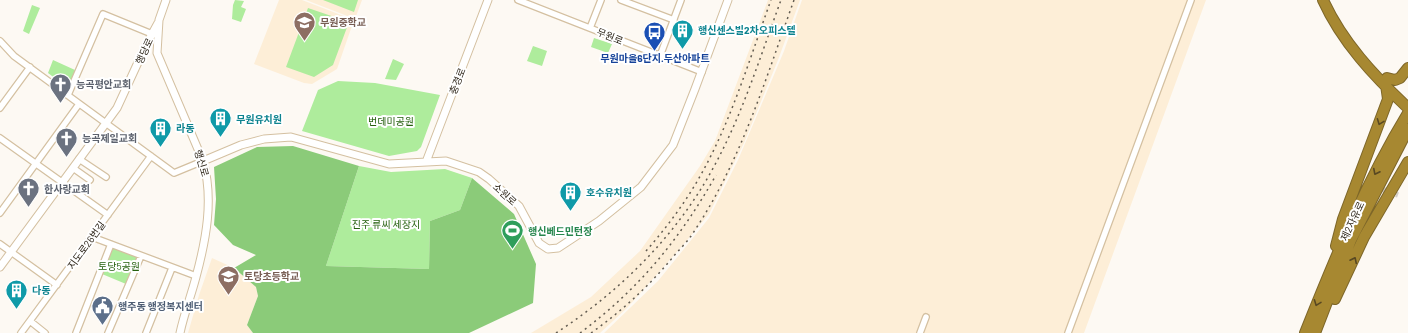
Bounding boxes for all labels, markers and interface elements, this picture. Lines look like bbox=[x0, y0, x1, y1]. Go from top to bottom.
school or university icon: 무원중학교 bbox=[291, 9, 317, 42]
place label: 무원중학교 bbox=[320, 16, 366, 28]
building icon: 행신센스빌2차오피스텔 bbox=[670, 17, 696, 50]
bus stop icon: 무원마을6단지.두산아파트 bbox=[642, 19, 668, 52]
place label: 행신센스빌2차오피스텔 bbox=[698, 24, 796, 36]
street label: 무원로 bbox=[595, 25, 625, 47]
street label: 행당로 bbox=[133, 36, 155, 66]
place label: 무원마을6단지.두산아파트 bbox=[600, 52, 710, 64]
street label: 충경로 bbox=[446, 66, 468, 96]
church icon: 능곡평안교회 bbox=[47, 71, 73, 104]
place label: 능곡평안교회 bbox=[76, 78, 131, 90]
building icon: 무원유치원 bbox=[208, 106, 234, 139]
place label: 무원유치원 bbox=[236, 113, 282, 125]
building icon: 라동 bbox=[147, 115, 173, 148]
park label: 번데미공원 bbox=[368, 115, 414, 127]
one-way arrow bbox=[1376, 119, 1384, 126]
place label: 라동 bbox=[176, 122, 194, 134]
church icon: 능곡제일교회 bbox=[54, 125, 80, 158]
place label: 능곡제일교회 bbox=[82, 132, 137, 144]
street label: 행신로 bbox=[192, 148, 212, 178]
one-way arrow bbox=[1374, 167, 1381, 175]
church icon: 한사랑교회 bbox=[16, 176, 42, 209]
building icon: 호수유치원 bbox=[557, 179, 583, 212]
street label: 소원로 bbox=[491, 180, 519, 208]
place label: 한사랑교회 bbox=[44, 183, 90, 195]
place label: 호수유치원 bbox=[586, 186, 632, 198]
street label: 제2자유로 bbox=[1338, 199, 1366, 243]
park label: 진주 류씨 세장지 bbox=[352, 218, 420, 230]
sports icon: 행신베드민턴장 bbox=[500, 218, 526, 251]
street label: 지도로26번길 bbox=[65, 219, 107, 271]
place label: 행신베드민턴장 bbox=[528, 225, 592, 237]
one-way arrow bbox=[1349, 257, 1356, 264]
park label: 토당5공원 bbox=[98, 260, 140, 272]
school or university icon: 토당초등학교 bbox=[215, 263, 241, 296]
place label: 토당초등학교 bbox=[244, 270, 299, 282]
building icon: 다동 bbox=[3, 277, 29, 310]
place label: 다동 bbox=[32, 284, 50, 296]
public building icon: 행주동 행정복지센터 bbox=[89, 293, 115, 326]
one-way arrow bbox=[1314, 299, 1322, 306]
place label: 행주동 행정복지센터 bbox=[118, 300, 203, 312]

